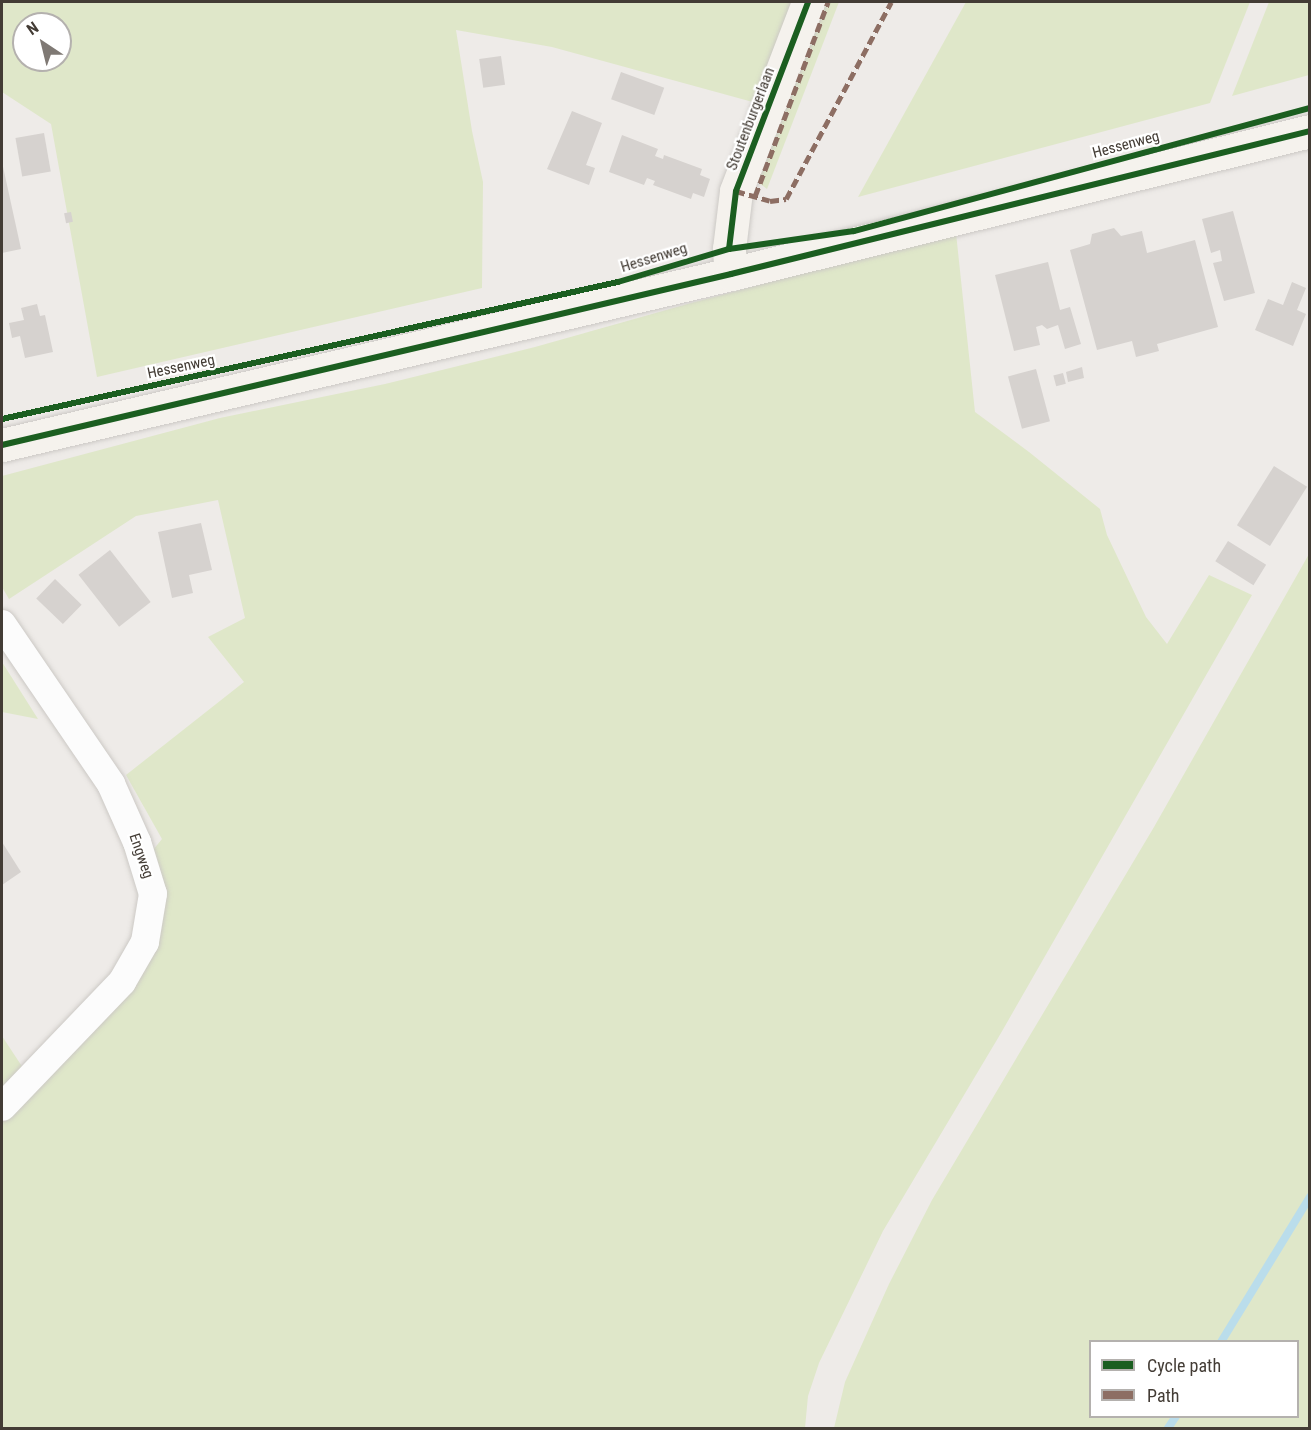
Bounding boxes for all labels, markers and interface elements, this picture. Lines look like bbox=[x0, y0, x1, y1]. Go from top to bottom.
north arrow bbox=[12, 12, 72, 72]
text: N bbox=[23, 18, 42, 39]
street label: Stoutenburgerlaan bbox=[723, 65, 779, 173]
street label: Hessenweg bbox=[1091, 127, 1161, 163]
street label: Hessenweg bbox=[619, 239, 689, 277]
street label: Hessenweg bbox=[146, 351, 216, 383]
street label: Engweg bbox=[125, 831, 157, 881]
legend bbox=[1089, 1340, 1299, 1418]
text: Cycle path bbox=[1147, 1355, 1221, 1376]
text: Path bbox=[1147, 1385, 1180, 1406]

